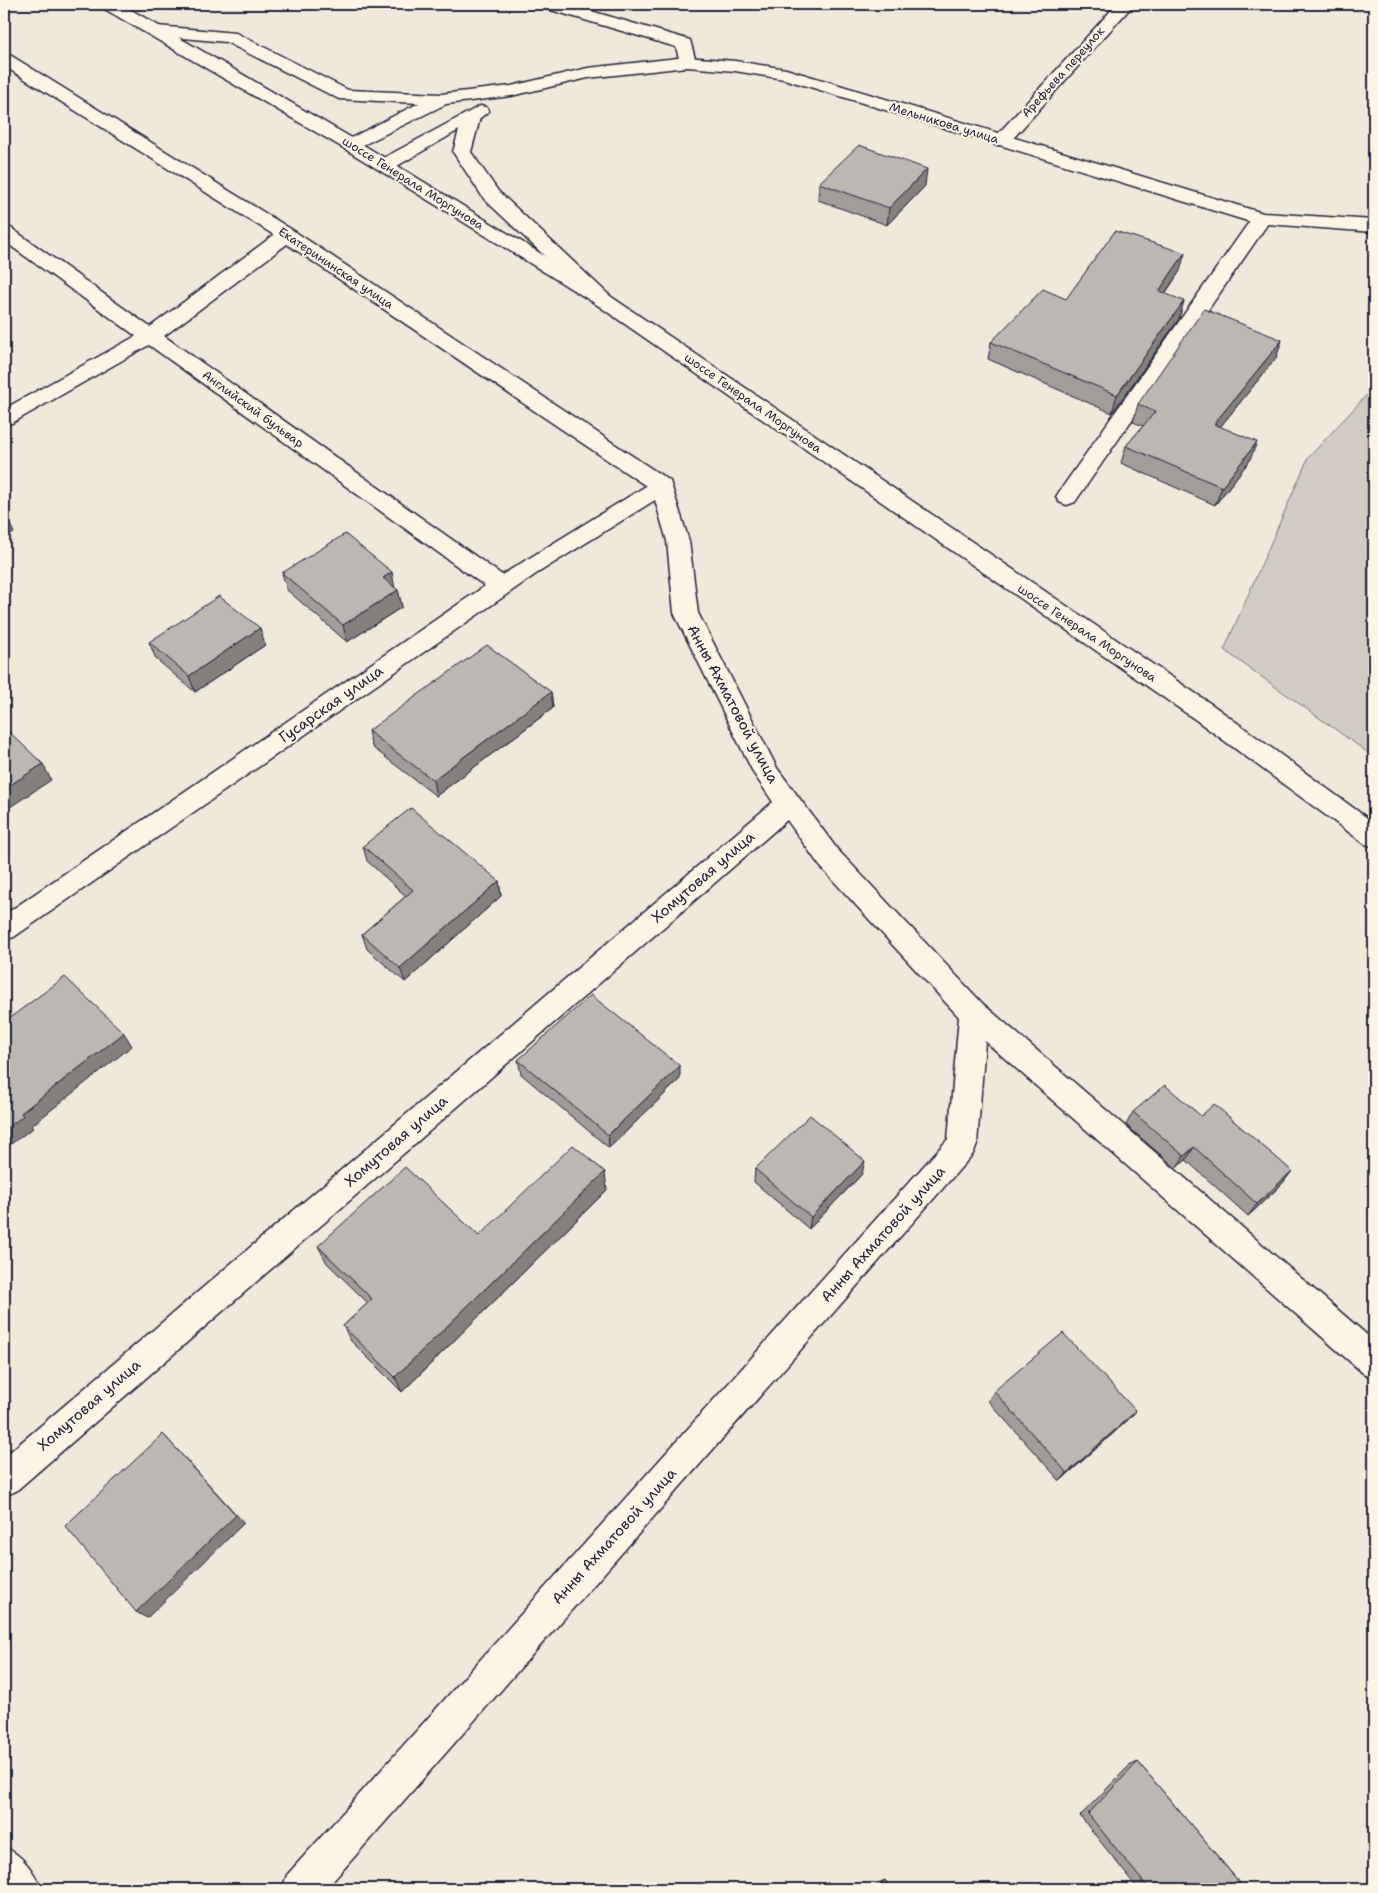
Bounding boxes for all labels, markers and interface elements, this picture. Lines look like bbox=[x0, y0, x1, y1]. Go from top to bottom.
street label: Арефьева переулок bbox=[1018, 23, 1108, 121]
street label: Мельникова улица bbox=[887, 99, 1001, 147]
street label: шоссе Генерала Моргунова bbox=[339, 133, 487, 234]
street label: Екатерининская улица bbox=[275, 223, 397, 313]
street label: шоссе Генерала Моргунова bbox=[681, 349, 825, 457]
street label: Английский бульвар bbox=[199, 367, 307, 451]
street label: шоссе Генерала Моргунова bbox=[1015, 580, 1160, 686]
street label: Анны Ахматовой улица bbox=[683, 621, 784, 787]
street label: Гусарская улица bbox=[275, 660, 388, 747]
street label: Хомутовая улица bbox=[647, 826, 759, 927]
street label: Хомутовая улица bbox=[340, 1090, 452, 1191]
street label: Анны Ахматовой улица bbox=[816, 1161, 950, 1307]
street label: Хомутовая улица bbox=[33, 1354, 145, 1455]
street label: Анны Ахматовой улица bbox=[547, 1463, 681, 1609]

